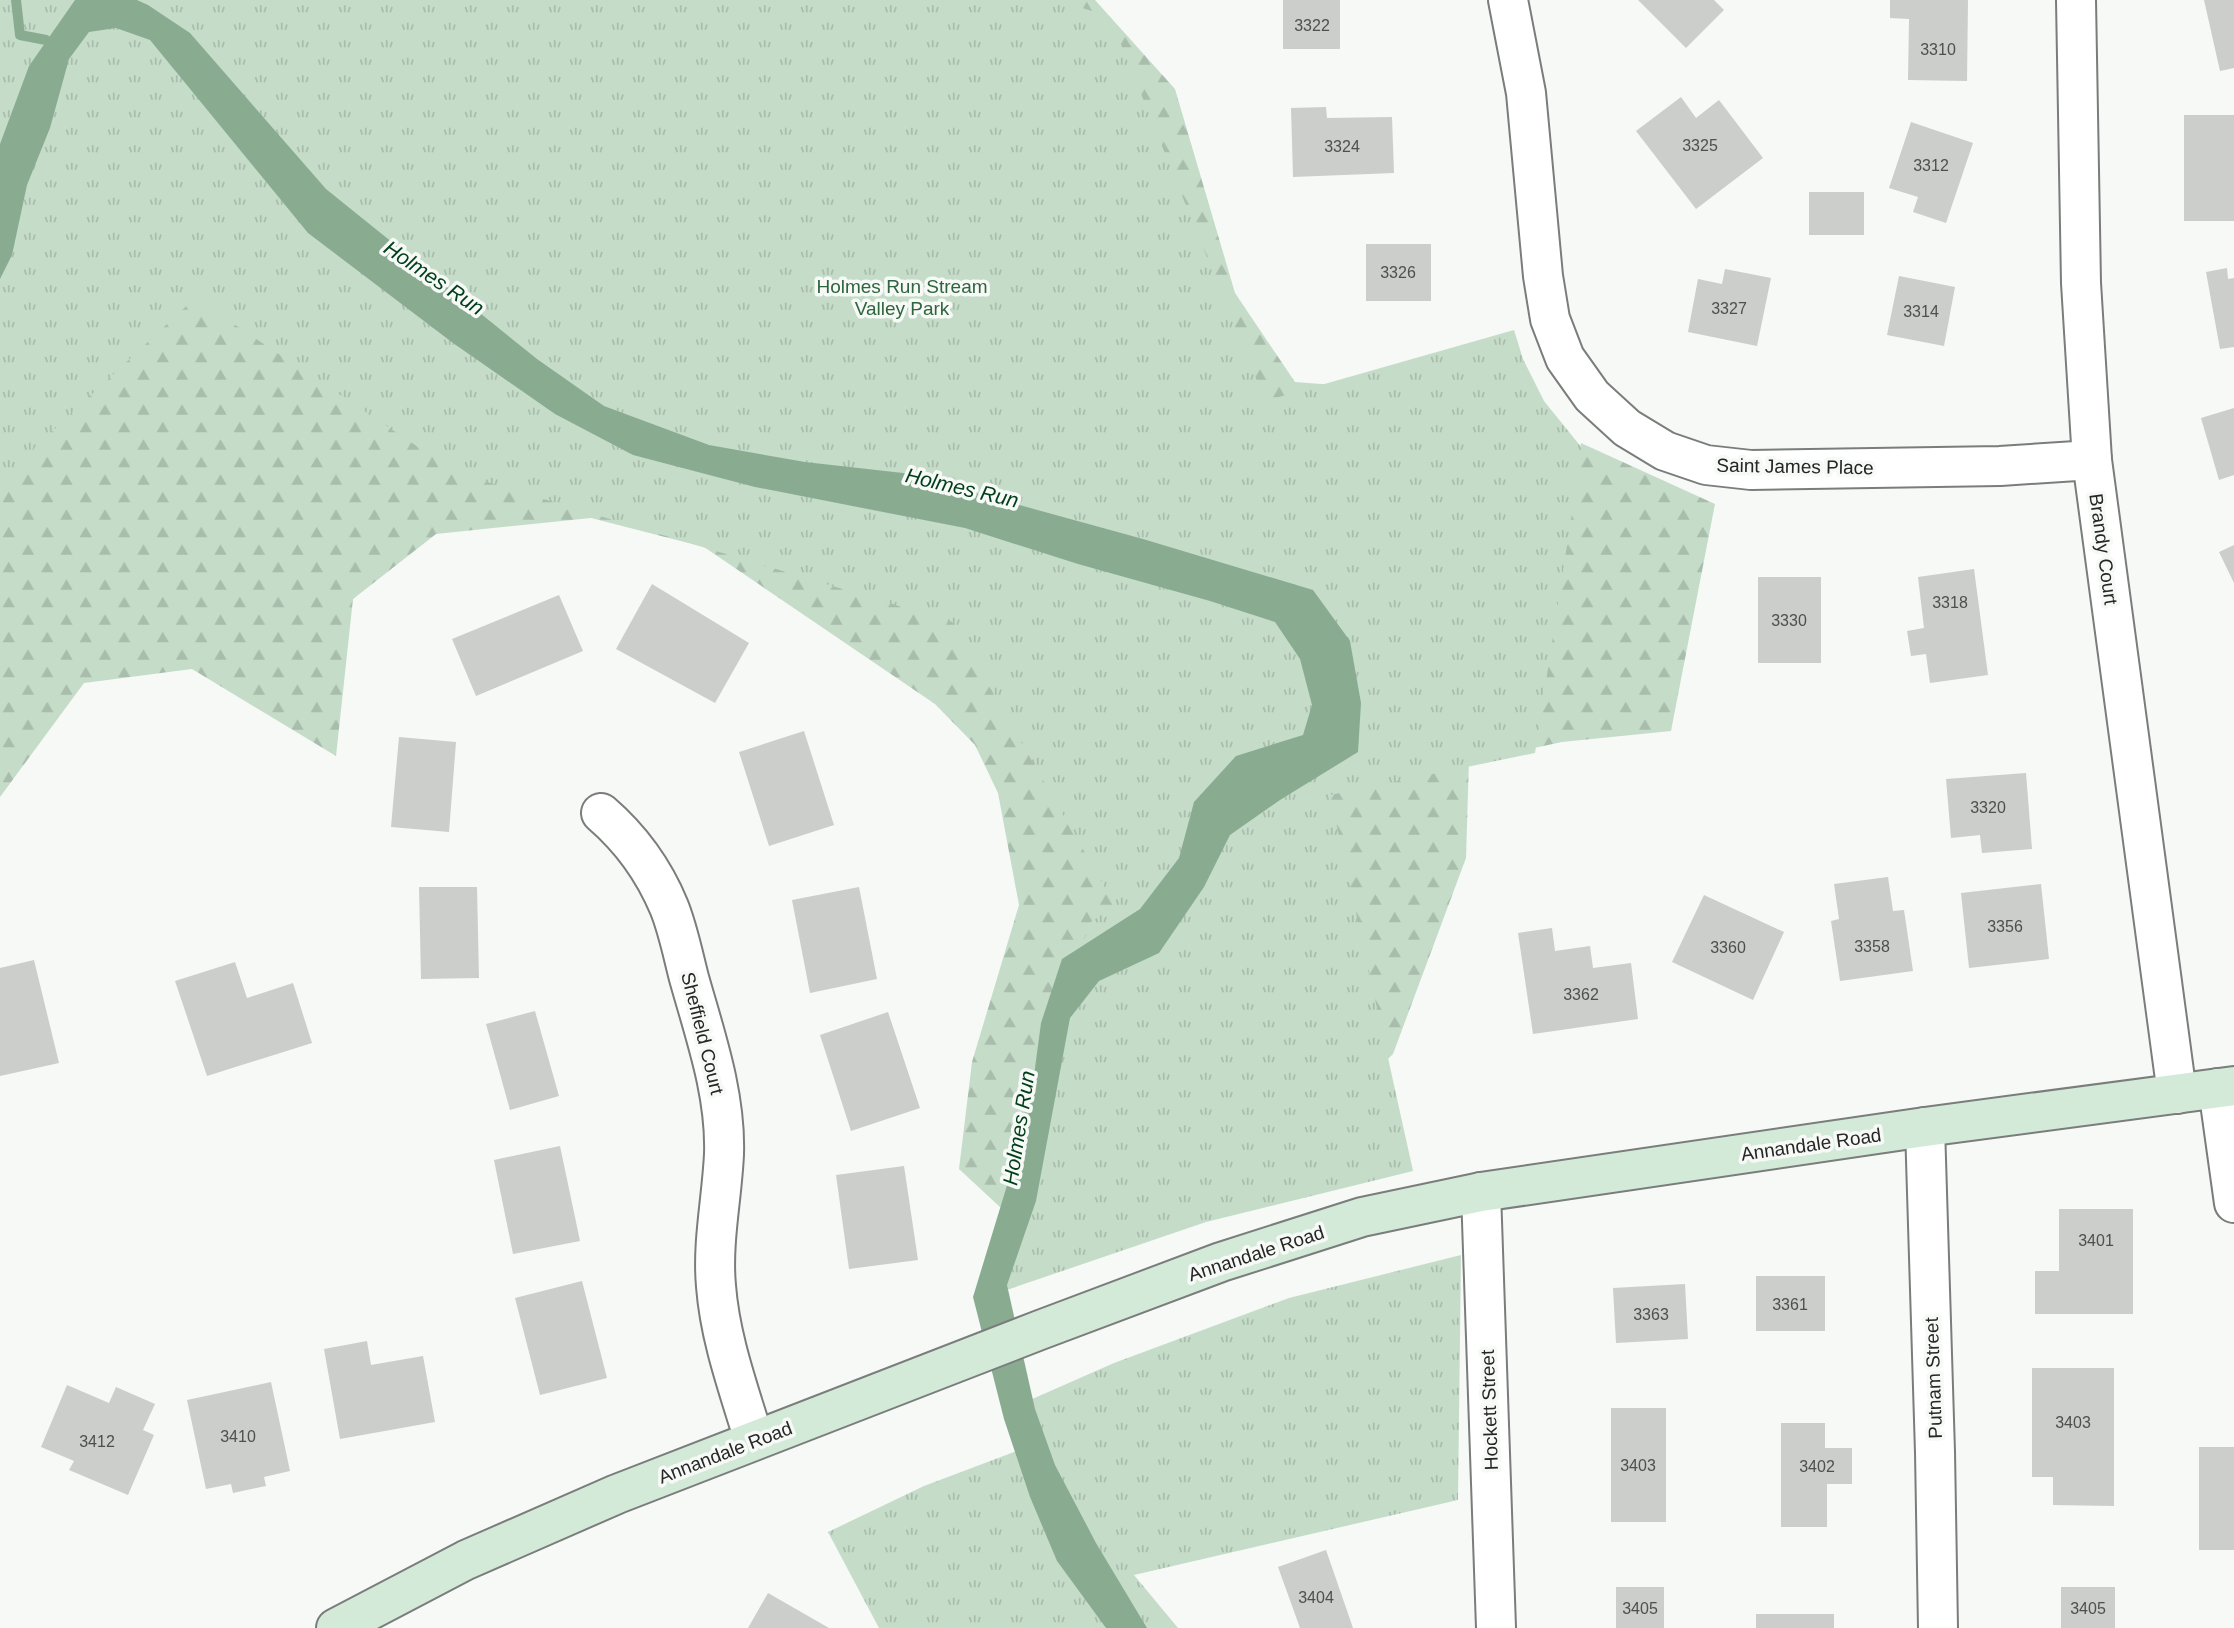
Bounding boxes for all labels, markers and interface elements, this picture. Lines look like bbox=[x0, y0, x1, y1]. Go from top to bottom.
house number: 3322 bbox=[1294, 17, 1330, 34]
house number: 3310 bbox=[1920, 41, 1956, 58]
house number: 3325 bbox=[1682, 137, 1718, 154]
house number: 3324 bbox=[1324, 138, 1360, 155]
house number: 3312 bbox=[1913, 157, 1949, 174]
water label: Holmes Run bbox=[380, 236, 489, 319]
house number: 3326 bbox=[1380, 264, 1416, 281]
park label: Holmes Run Stream Valley Park bbox=[816, 276, 988, 319]
house number: 3327 bbox=[1711, 300, 1747, 317]
house number: 3314 bbox=[1903, 303, 1939, 320]
street label: Saint James Place bbox=[1716, 455, 1874, 478]
water label: Holmes Run bbox=[903, 463, 1021, 512]
street label: Brandy Court bbox=[2085, 492, 2122, 607]
house number: 3318 bbox=[1932, 594, 1968, 611]
house number: 3330 bbox=[1771, 612, 1807, 629]
house number: 3320 bbox=[1970, 799, 2006, 816]
house number: 3356 bbox=[1987, 918, 2023, 935]
house number: 3358 bbox=[1854, 938, 1890, 955]
house number: 3360 bbox=[1710, 939, 1746, 956]
street label: Sheffield Court bbox=[677, 970, 728, 1097]
house number: 3362 bbox=[1563, 986, 1599, 1003]
water label: Holmes Run bbox=[998, 1069, 1039, 1187]
street label: Annandale Road bbox=[1740, 1124, 1883, 1165]
street label: Annandale Road bbox=[1186, 1222, 1327, 1285]
house number: 3401 bbox=[2078, 1232, 2114, 1249]
house number: 3361 bbox=[1772, 1296, 1808, 1313]
house number: 3363 bbox=[1633, 1306, 1669, 1323]
street label: Putnam Street bbox=[1921, 1316, 1946, 1439]
street label: Hockett Street bbox=[1477, 1349, 1502, 1471]
house number: 3403 bbox=[2055, 1414, 2091, 1431]
street label: Annandale Road bbox=[655, 1417, 795, 1488]
house number: 3410 bbox=[220, 1428, 256, 1445]
house number: 3412 bbox=[79, 1433, 115, 1450]
house number: 3403 bbox=[1620, 1457, 1656, 1474]
house number: 3402 bbox=[1799, 1458, 1835, 1475]
house number: 3404 bbox=[1298, 1589, 1334, 1606]
house number: 3405 bbox=[1622, 1600, 1658, 1617]
house number: 3405 bbox=[2070, 1600, 2106, 1617]

